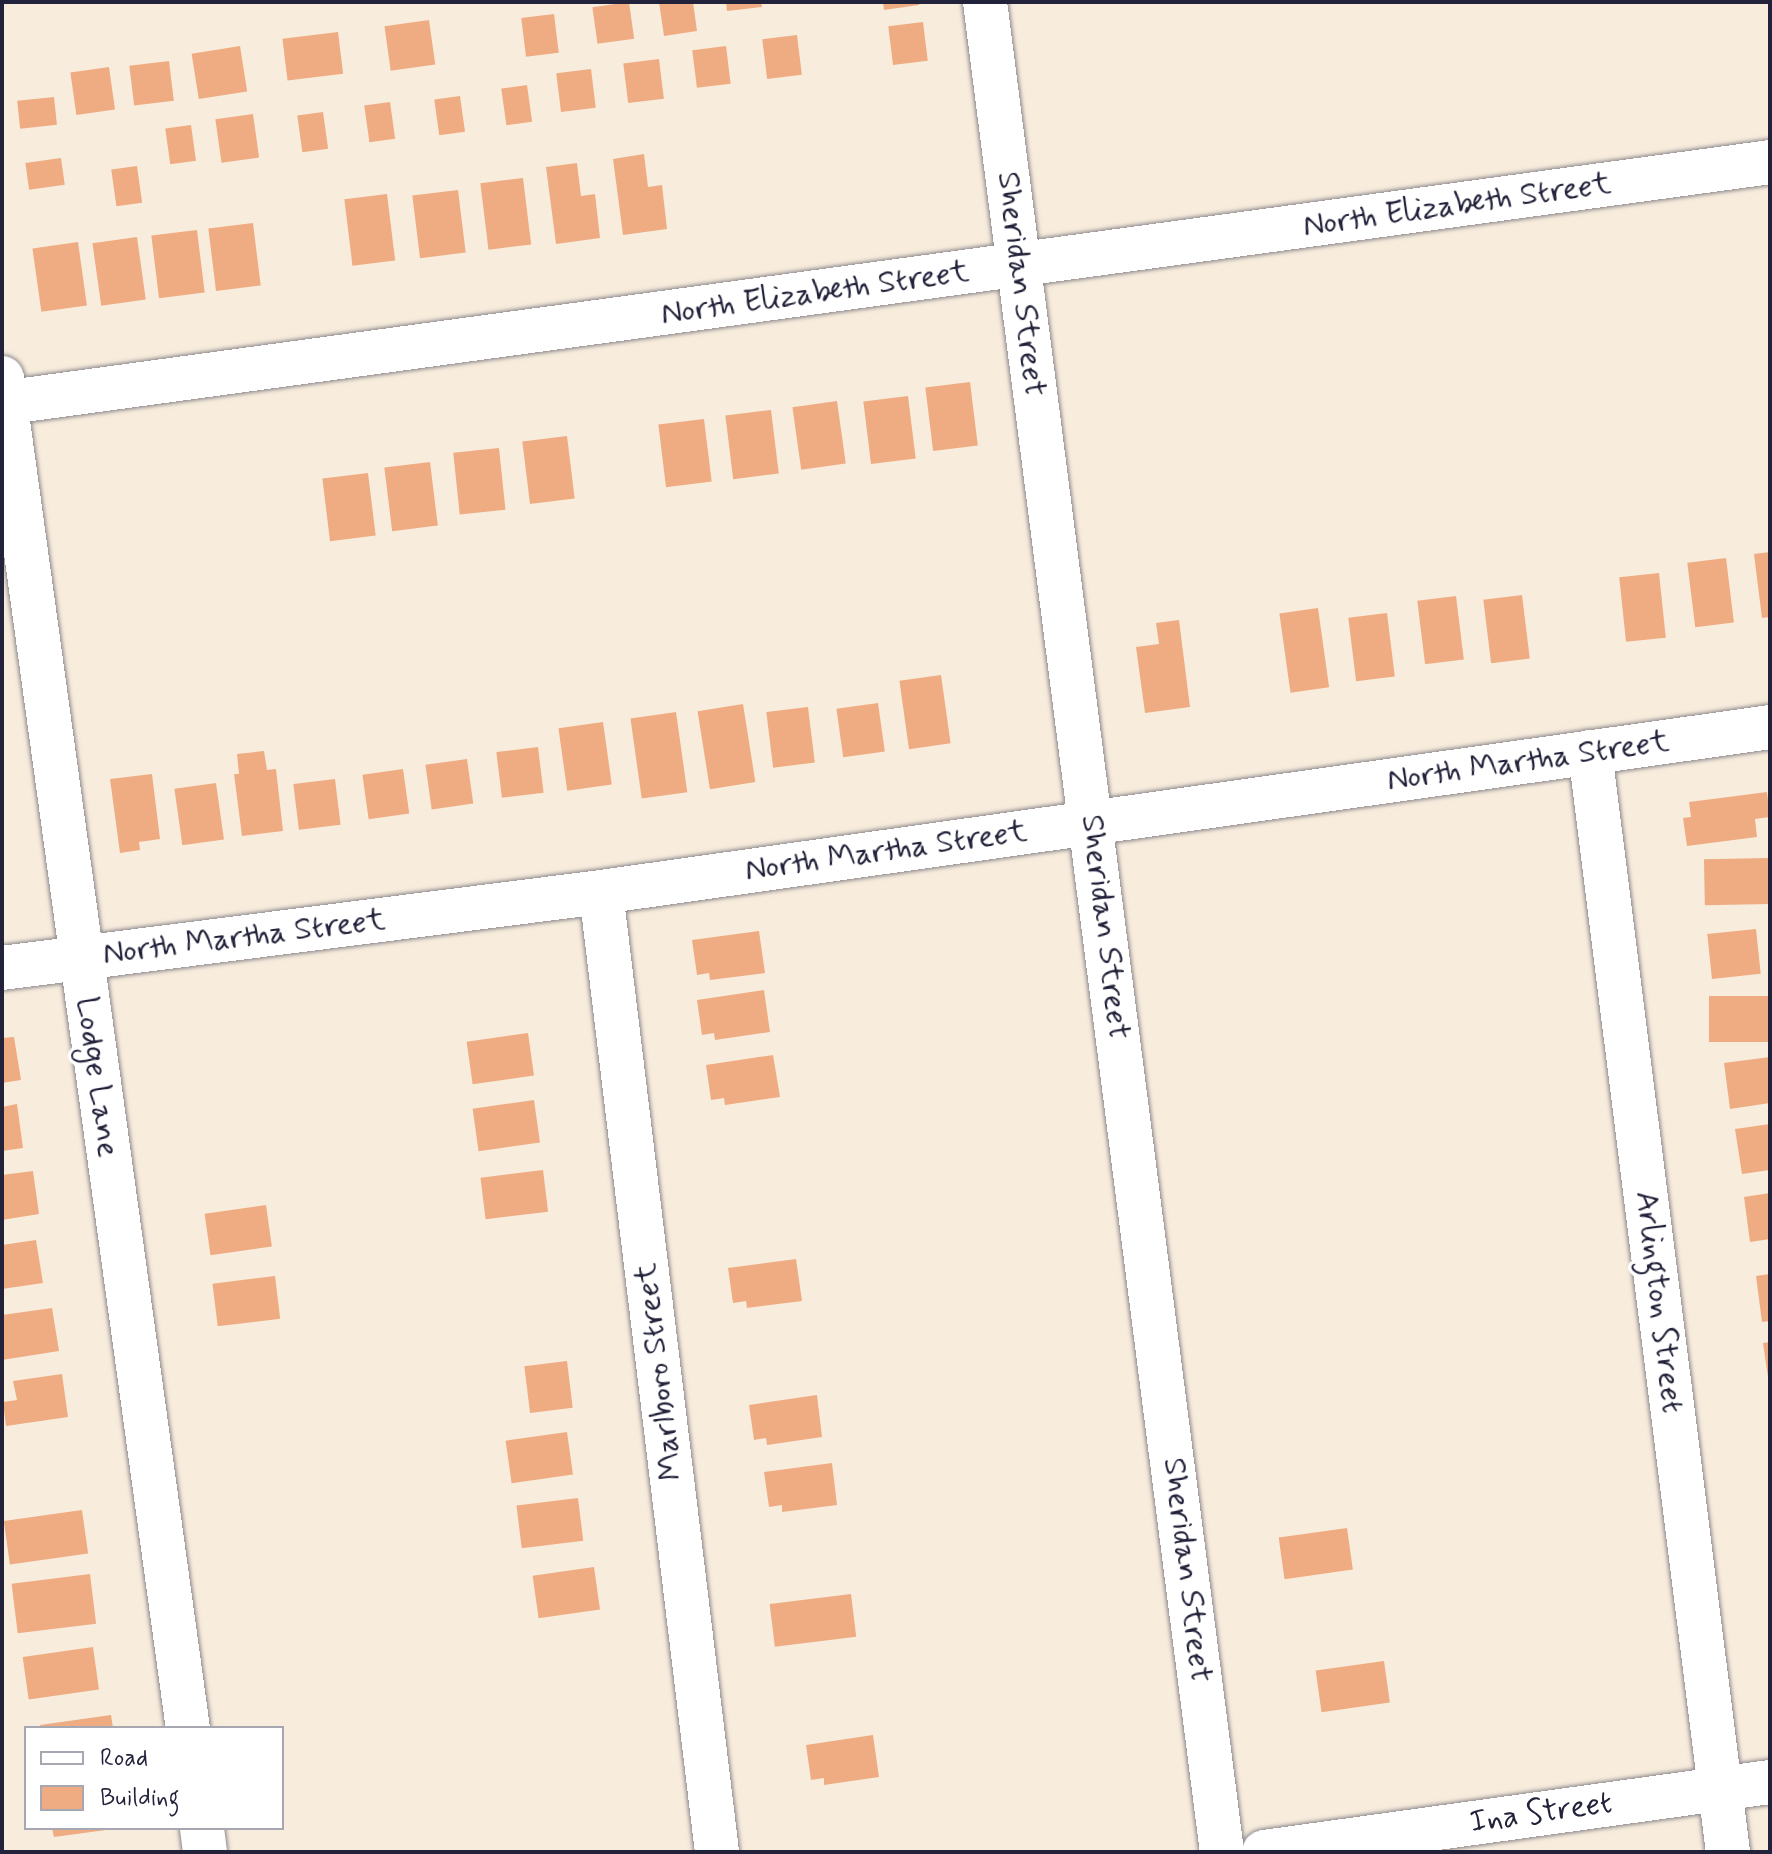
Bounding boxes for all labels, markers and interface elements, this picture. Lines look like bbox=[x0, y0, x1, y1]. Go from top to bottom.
street label: North Elizabeth Street bbox=[1301, 164, 1613, 246]
street label: Sheridan Street bbox=[988, 170, 1054, 398]
street label: North Elizabeth Street bbox=[659, 252, 971, 334]
street label: North Martha Street bbox=[1385, 722, 1671, 800]
street label: North Martha Street bbox=[743, 812, 1029, 890]
street label: Sheridan Street bbox=[1072, 813, 1138, 1041]
street label: North Martha Street bbox=[101, 901, 387, 973]
street label: Lodge Lane bbox=[67, 996, 127, 1158]
street label: Arlington Street bbox=[1626, 1186, 1692, 1418]
street label: Marlboro Street bbox=[627, 1261, 691, 1483]
street label: Sheridan Street bbox=[1154, 1456, 1220, 1684]
legend bbox=[24, 1726, 284, 1830]
text: Road bbox=[100, 1743, 148, 1774]
text: Building bbox=[100, 1783, 180, 1814]
street label: Ina Street bbox=[1465, 1784, 1617, 1842]

